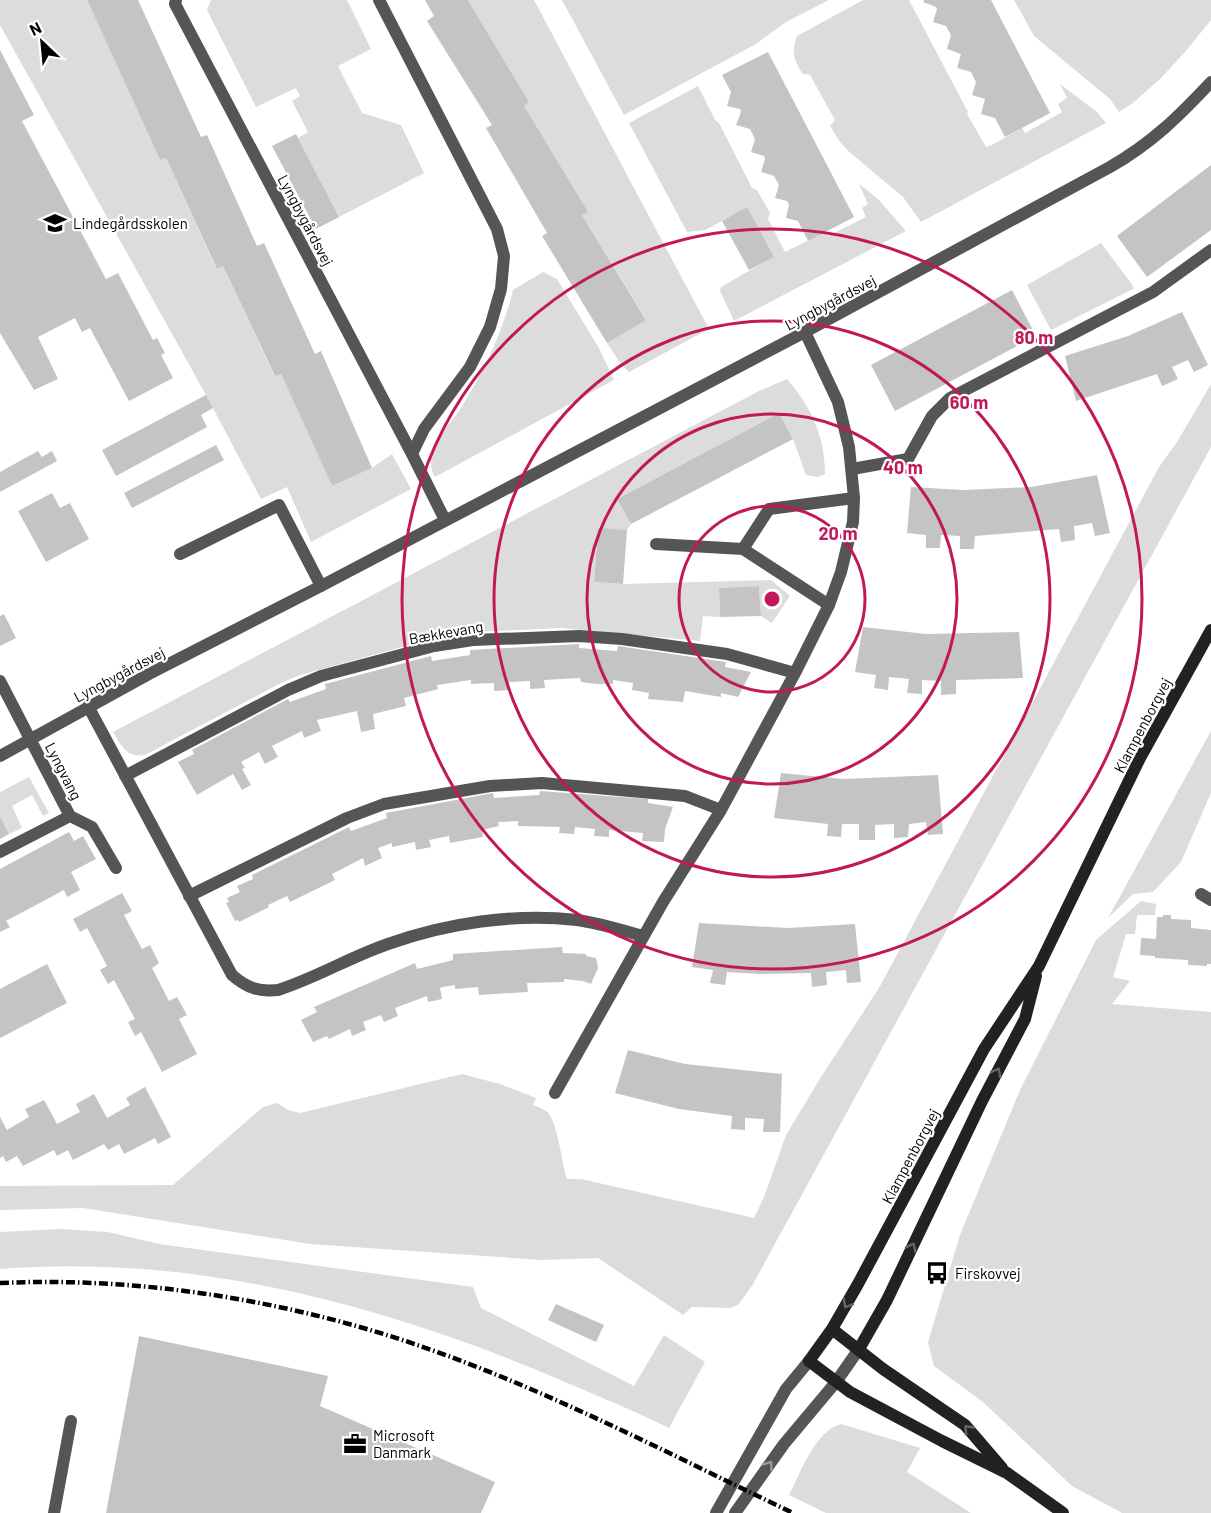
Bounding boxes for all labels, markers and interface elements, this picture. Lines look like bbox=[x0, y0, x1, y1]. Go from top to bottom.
north arrow bbox=[12, 12, 72, 72]
text: N bbox=[26, 17, 44, 39]
street label: Lyngbygårdsvej bbox=[274, 171, 338, 269]
school or university icon: Lindegårdsskolen bbox=[42, 210, 68, 236]
place label: Lindegårdsskolen bbox=[73, 214, 188, 232]
street label: Lyngbygårdsvej bbox=[781, 270, 879, 334]
text: 80 m bbox=[1015, 326, 1053, 348]
text: 60 m bbox=[950, 391, 988, 413]
text: 40 m bbox=[883, 456, 923, 478]
text: 20 m bbox=[819, 522, 857, 544]
centre of rings bbox=[762, 589, 782, 609]
street label: Bækkevang bbox=[407, 617, 485, 647]
street label: Lyngbygårdsvej bbox=[70, 642, 168, 706]
street label: Klampenborgvej bbox=[1109, 674, 1175, 776]
street label: Lyngvang bbox=[42, 739, 86, 803]
one-way arrow bbox=[990, 1067, 1002, 1078]
street label: Klampenborgvej bbox=[877, 1105, 943, 1207]
one-way arrow bbox=[905, 1243, 917, 1254]
bus stop icon: Firskovvej bbox=[924, 1260, 950, 1286]
place label: Firskovvej bbox=[955, 1264, 1021, 1282]
one-way arrow bbox=[842, 1298, 854, 1308]
place label: Microsoft Danmark bbox=[373, 1426, 435, 1461]
one-way arrow bbox=[965, 1426, 976, 1437]
office icon: Microsoft Danmark bbox=[342, 1431, 368, 1457]
one-way arrow bbox=[761, 1461, 772, 1472]

